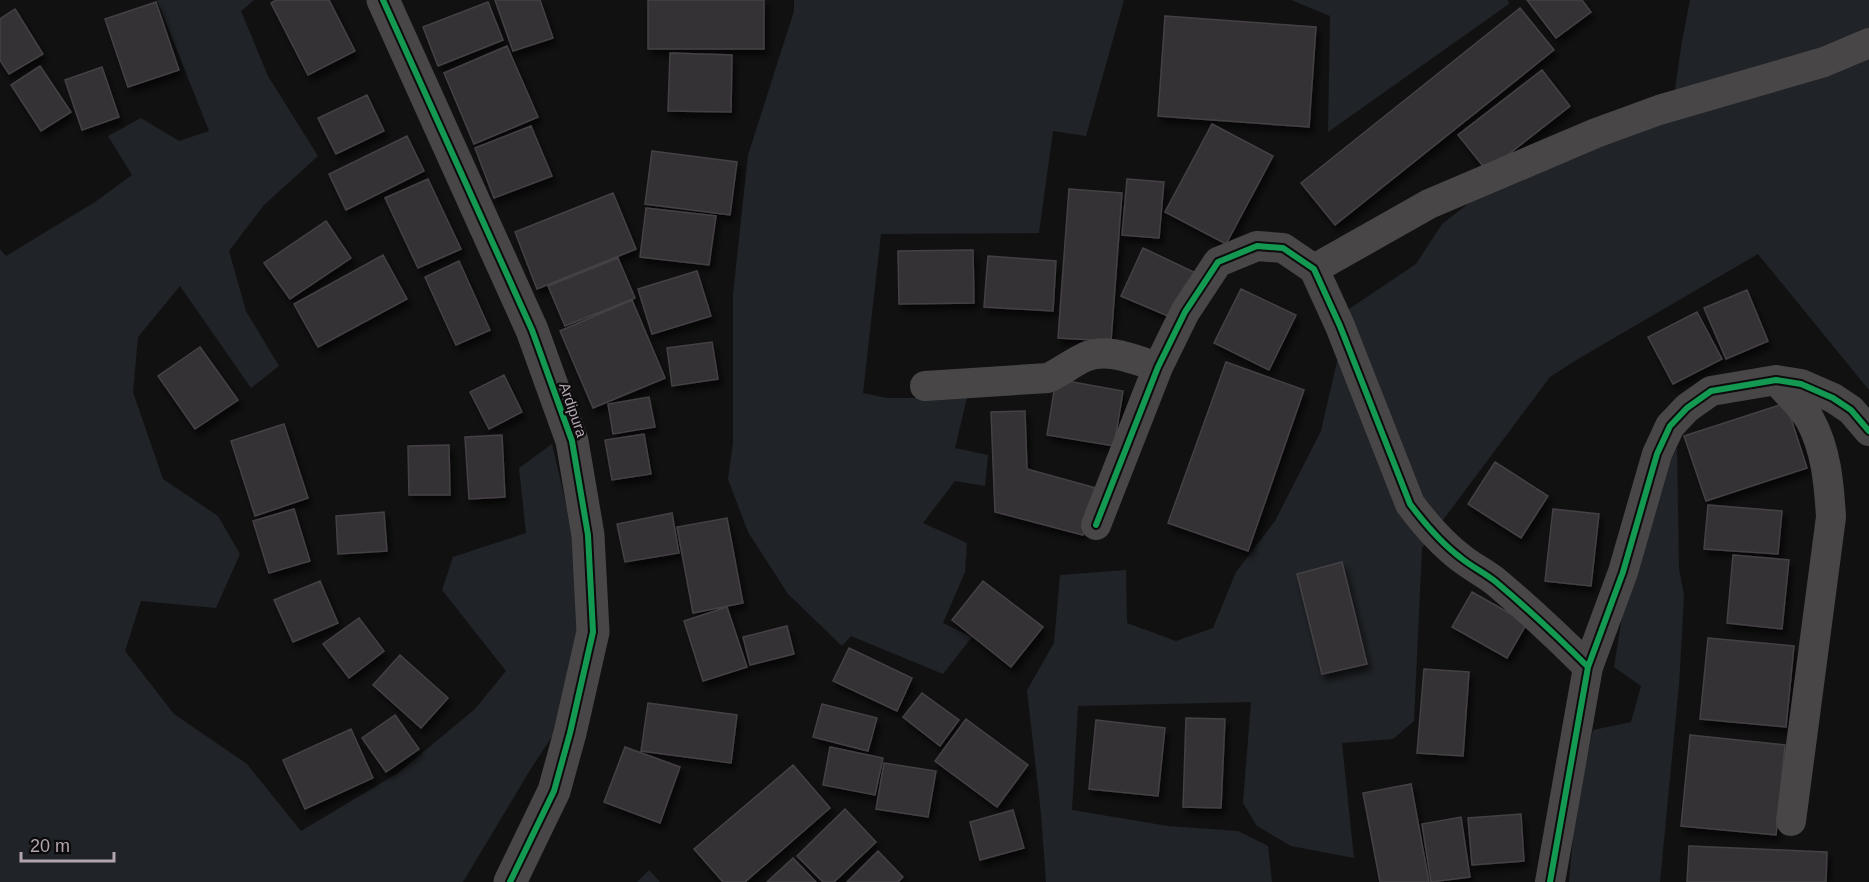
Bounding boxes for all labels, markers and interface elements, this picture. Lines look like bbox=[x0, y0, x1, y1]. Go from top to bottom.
street label: Ardipura bbox=[556, 380, 591, 440]
scale bar bbox=[21, 825, 114, 863]
text: 20 m bbox=[30, 836, 70, 856]

